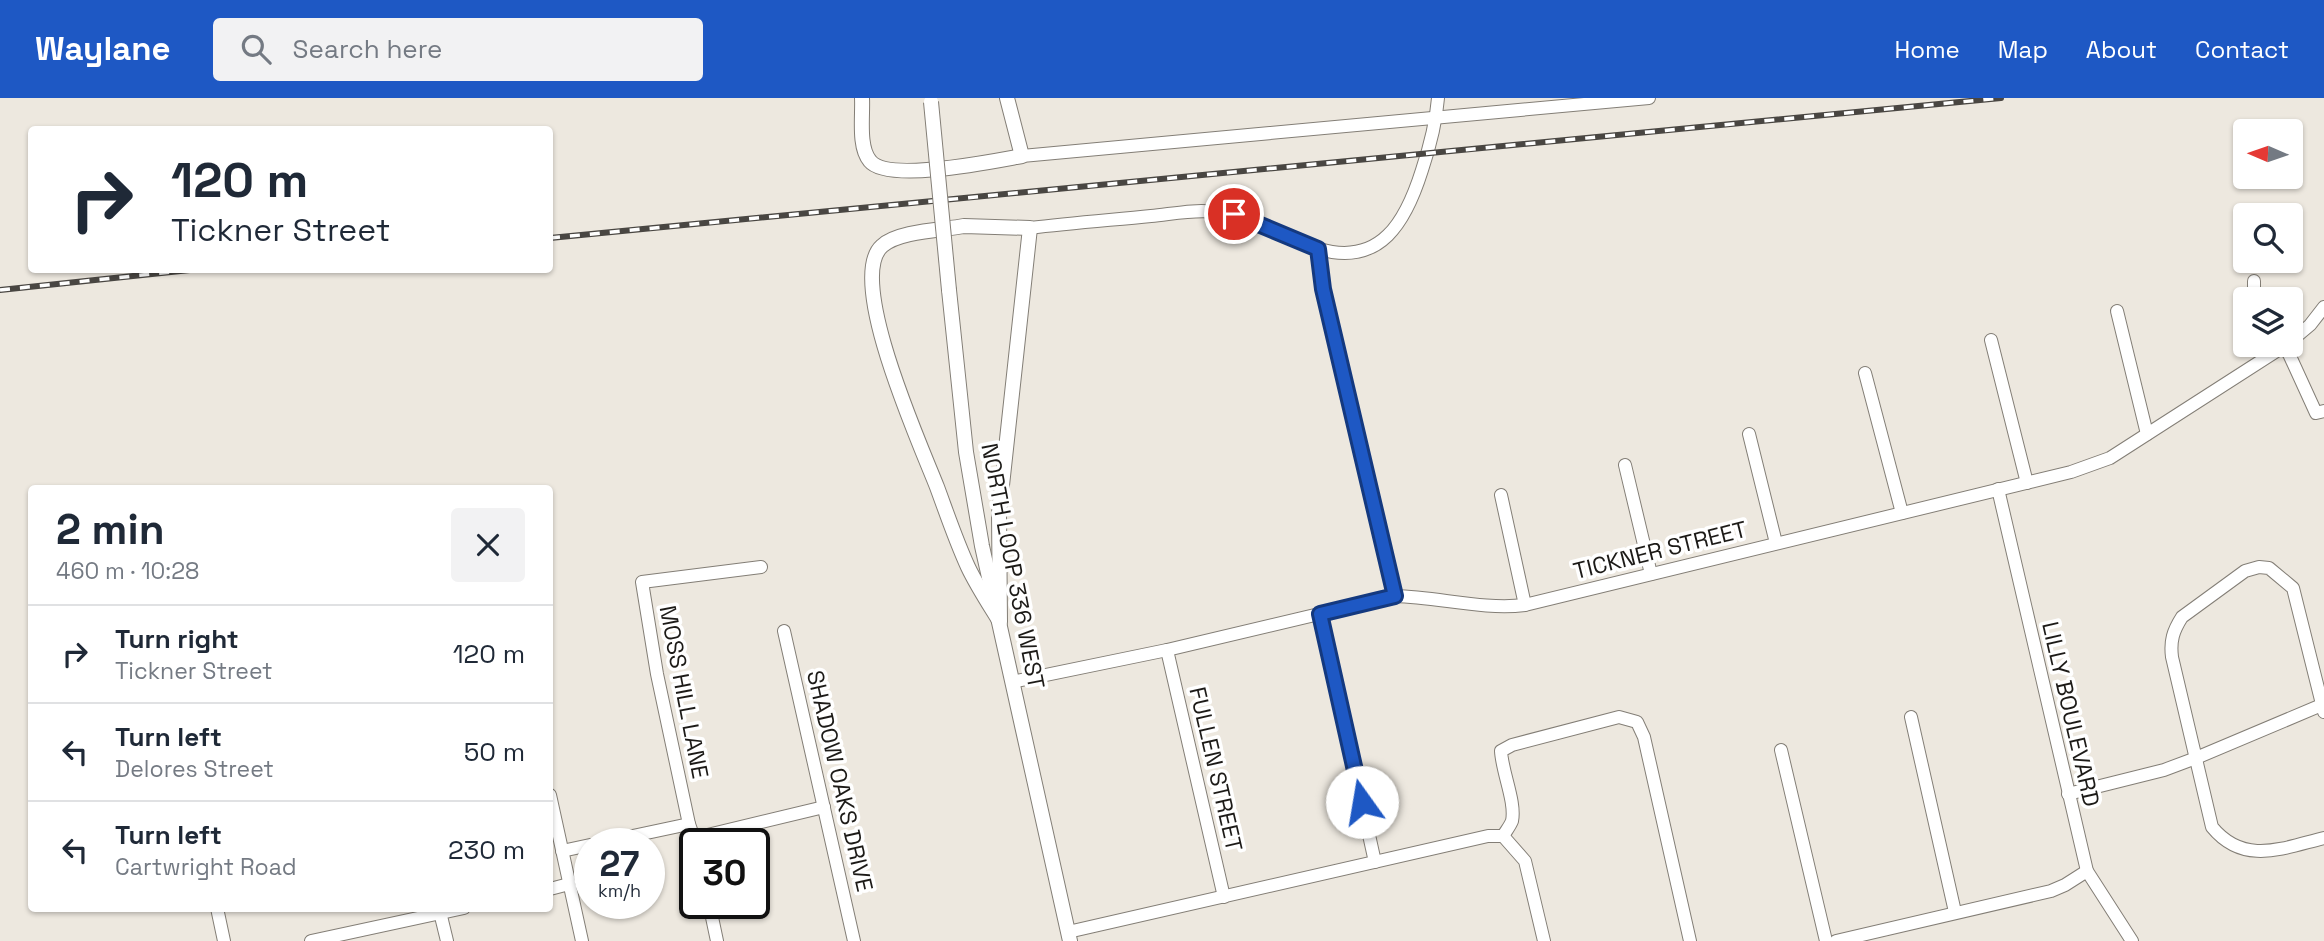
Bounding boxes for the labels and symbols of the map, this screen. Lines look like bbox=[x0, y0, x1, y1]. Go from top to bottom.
north arrow bbox=[2233, 119, 2303, 189]
pin bbox=[1204, 184, 1264, 244]
street label: NORTH LOOP 336 WEST bbox=[974, 441, 1052, 691]
street label: TICKNER STREET bbox=[1570, 514, 1750, 586]
street label: MOSS HILL LANE bbox=[653, 603, 715, 781]
street label: LILLY BOULEVARD bbox=[2035, 619, 2107, 809]
street label: SHADOW OAKS DRIVE bbox=[800, 667, 880, 895]
street label: FULLEN STREET bbox=[1183, 684, 1249, 854]
position arrow bbox=[1325, 765, 1399, 839]
speed limit sign: 30 bbox=[679, 828, 770, 919]

